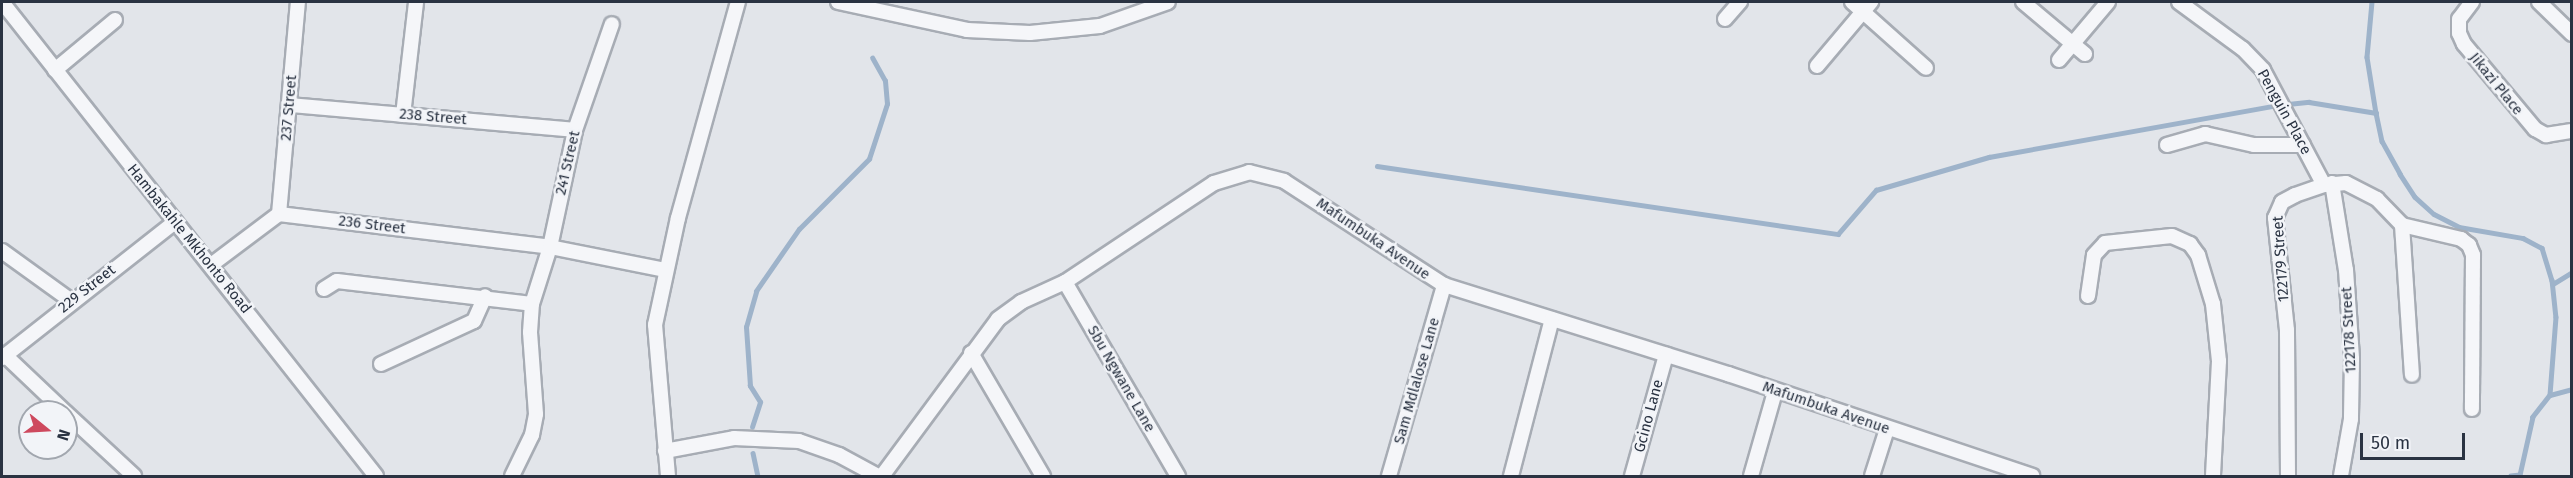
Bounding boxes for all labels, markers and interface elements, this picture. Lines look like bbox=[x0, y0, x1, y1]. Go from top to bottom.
street label: Jikazi Place bbox=[2465, 49, 2527, 119]
street label: Penguin Place bbox=[2253, 66, 2315, 158]
street label: 237 Street bbox=[277, 74, 301, 142]
street label: 238 Street bbox=[398, 105, 468, 129]
street label: 241 Street bbox=[552, 129, 584, 197]
street label: Hambakahle Mkhonto Road bbox=[123, 161, 255, 317]
street label: Mafumbuka Avenue bbox=[1313, 194, 1433, 284]
street label: 236 Street bbox=[337, 212, 407, 238]
street label: 122179 Street bbox=[2269, 215, 2293, 303]
street label: 229 Street bbox=[55, 261, 119, 317]
street label: 122178 Street bbox=[2338, 286, 2360, 374]
street label: Sam Mdlalose Lane bbox=[1390, 316, 1444, 446]
street label: Sbu Ngwane Lane bbox=[1083, 323, 1159, 435]
street label: Gcino Lane bbox=[1631, 378, 1667, 454]
street label: Mafumbuka Avenue bbox=[1760, 378, 1892, 438]
north arrow bbox=[18, 400, 78, 460]
scale bar bbox=[2363, 421, 2468, 459]
text: N bbox=[53, 427, 74, 443]
text: 50 m bbox=[2371, 432, 2410, 454]

